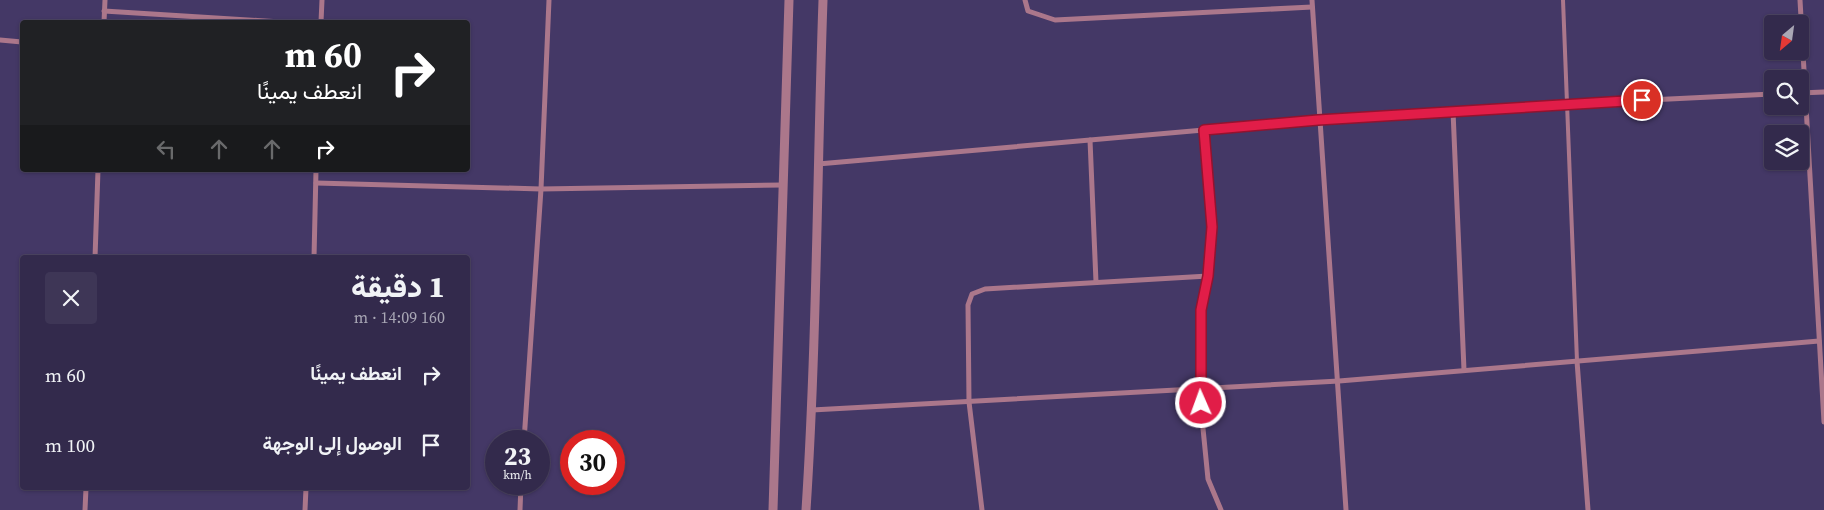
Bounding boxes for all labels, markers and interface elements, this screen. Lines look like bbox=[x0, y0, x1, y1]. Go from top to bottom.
north arrow bbox=[1764, 15, 1809, 60]
map controls bbox=[1764, 15, 1809, 170]
text: 60 m bbox=[285, 31, 362, 79]
icon: right bbox=[380, 40, 445, 105]
button: search bbox=[1764, 70, 1809, 115]
text: انعطف يمينًا bbox=[257, 76, 362, 106]
pin bbox=[1621, 79, 1663, 121]
icon: arrive bbox=[1628, 86, 1656, 114]
button: layers bbox=[1764, 125, 1809, 170]
icon: left bbox=[152, 135, 180, 163]
icon: ahead bbox=[205, 135, 233, 163]
icon: ahead bbox=[258, 135, 286, 163]
icon: right bbox=[311, 135, 339, 163]
text: 1 دقيقة bbox=[351, 266, 445, 307]
button: close bbox=[45, 272, 97, 324]
text: 160 m · 14:09 bbox=[354, 306, 445, 328]
text: انعطف يمينًا bbox=[310, 360, 402, 386]
icon: right bbox=[417, 361, 445, 389]
text: 60 m bbox=[45, 362, 86, 388]
position arrow bbox=[1174, 376, 1226, 428]
text: الوصول إلى الوجهة bbox=[263, 430, 402, 456]
speed limit sign: 30 bbox=[560, 430, 625, 495]
icon: arrive bbox=[417, 431, 445, 459]
text: 100 m bbox=[45, 432, 95, 458]
text: 23 bbox=[504, 439, 531, 473]
text: km/h bbox=[503, 467, 532, 483]

